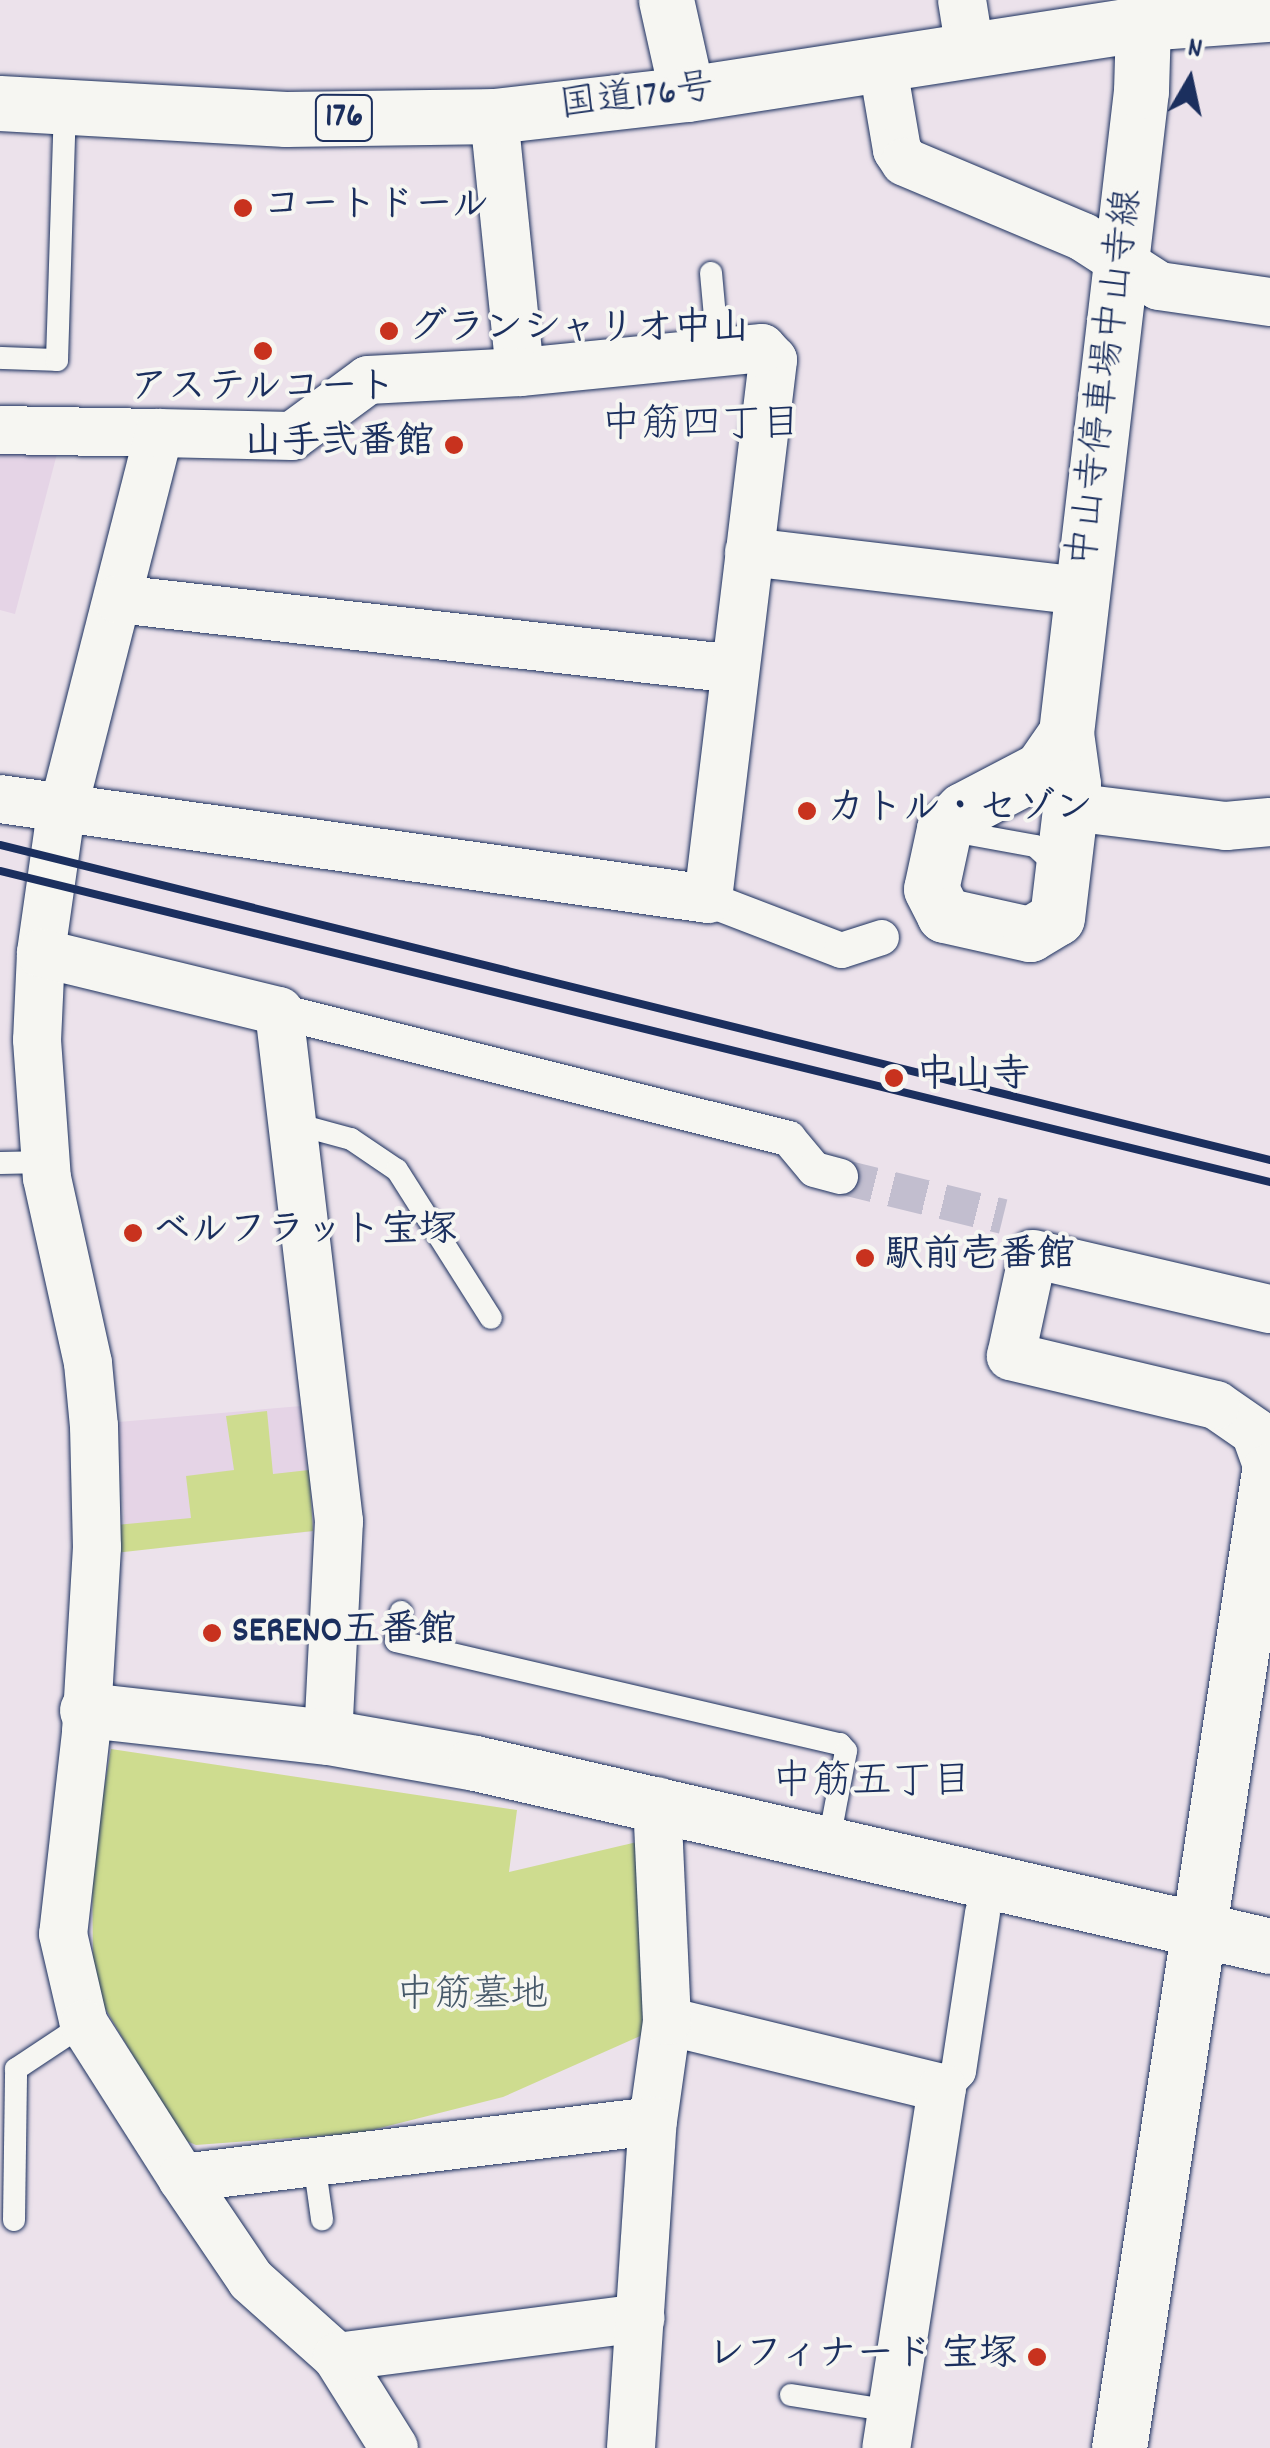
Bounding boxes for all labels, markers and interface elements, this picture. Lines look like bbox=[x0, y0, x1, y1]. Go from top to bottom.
north arrow bbox=[1140, 30, 1240, 130]
text: N bbox=[1185, 30, 1205, 71]
street label: 国道176号 bbox=[557, 67, 717, 131]
road number: 176 bbox=[314, 88, 374, 148]
place label: コートドール bbox=[263, 185, 491, 231]
street label: 中山寺停車場中山寺線 bbox=[1062, 187, 1154, 569]
marker: コートドール bbox=[232, 197, 254, 219]
place label: グランシャリオ中山 bbox=[409, 308, 751, 354]
marker: グランシャリオ中山 bbox=[378, 320, 400, 342]
marker: アステルコート bbox=[252, 340, 274, 362]
place label: アステルコート bbox=[130, 367, 396, 413]
district label: 中筋四丁目 bbox=[601, 404, 801, 452]
place label: 山手弐番館 bbox=[244, 422, 434, 468]
marker: 山手弐番館 bbox=[443, 434, 465, 456]
place label: カトル・セゾン bbox=[827, 788, 1093, 834]
marker: カトル・セゾン bbox=[796, 800, 818, 822]
place label: 中山寺 bbox=[916, 1055, 1030, 1101]
marker: 中山寺 bbox=[881, 1065, 907, 1091]
place label: ベルフラット宝塚 bbox=[153, 1210, 457, 1256]
marker: ベルフラット宝塚 bbox=[122, 1222, 144, 1244]
place label: 駅前壱番館 bbox=[885, 1235, 1075, 1281]
marker: 駅前壱番館 bbox=[854, 1247, 876, 1269]
place label: SERENO五番館 bbox=[232, 1610, 456, 1656]
marker: SERENO五番館 bbox=[201, 1622, 223, 1644]
district label: 中筋五丁目 bbox=[772, 1761, 972, 1809]
park label: 中筋墓地 bbox=[396, 1975, 548, 2021]
place label: レフィナード 宝塚 bbox=[704, 2334, 1017, 2380]
marker: レフィナード 宝塚 bbox=[1026, 2346, 1048, 2368]

